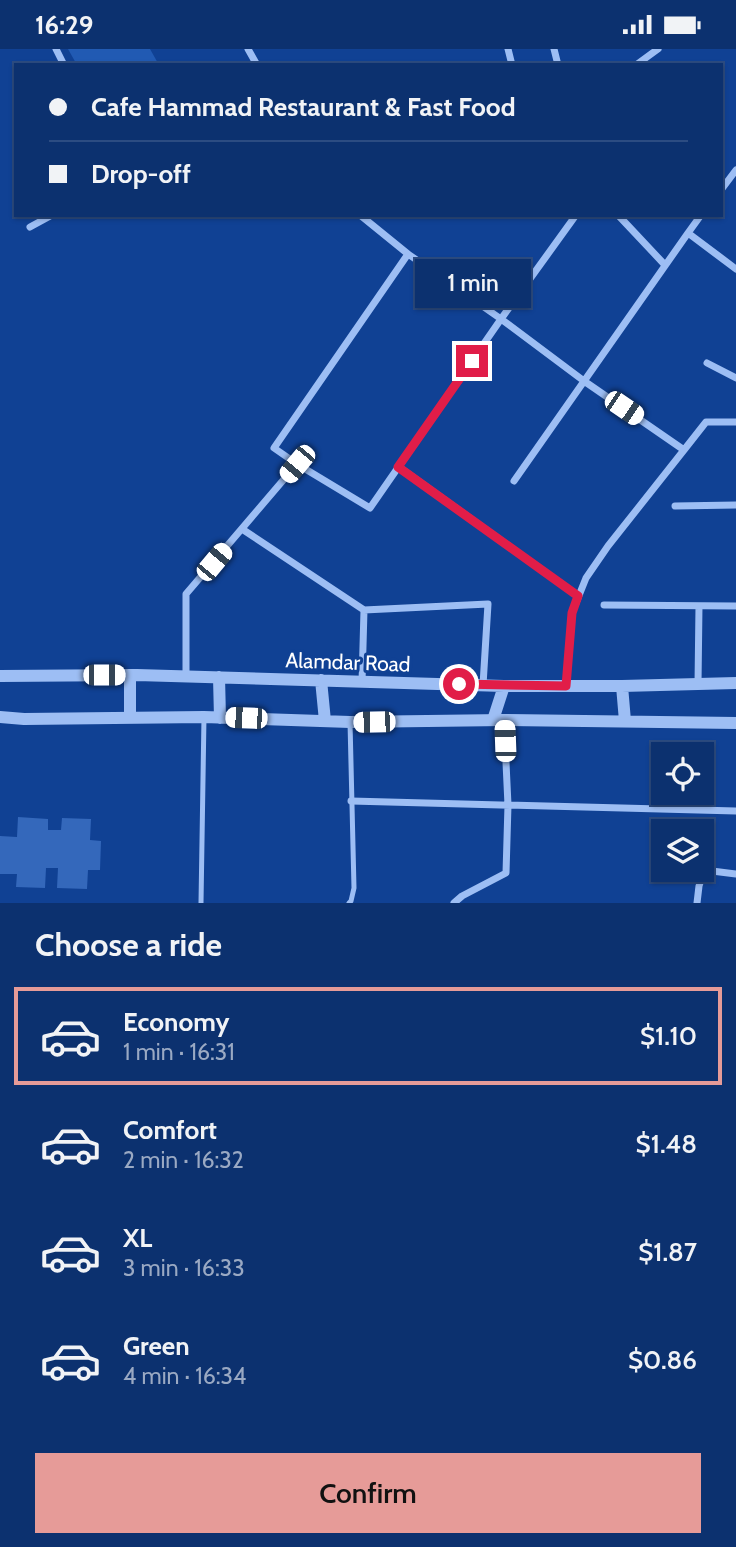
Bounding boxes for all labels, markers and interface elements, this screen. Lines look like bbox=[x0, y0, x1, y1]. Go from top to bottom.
text: 16:29 bbox=[35, 9, 93, 41]
text: Cafe Hammad Restaurant & Fast Food bbox=[91, 91, 516, 123]
text: Drop-off bbox=[91, 158, 191, 190]
callout: 1 min bbox=[414, 259, 530, 309]
text: 1 min bbox=[447, 269, 499, 297]
route end bbox=[456, 345, 488, 377]
car bbox=[601, 388, 648, 428]
car bbox=[276, 441, 319, 487]
car bbox=[193, 539, 236, 585]
street label: Alamdar Road bbox=[285, 647, 411, 677]
car bbox=[84, 665, 126, 686]
route start bbox=[443, 668, 475, 700]
car bbox=[225, 707, 268, 729]
car bbox=[353, 711, 396, 733]
car bbox=[494, 720, 517, 762]
map controls bbox=[651, 742, 714, 882]
button: locate bbox=[651, 742, 714, 805]
button: layers bbox=[651, 819, 714, 882]
text: Choose a ride bbox=[35, 925, 222, 964]
icon: car bbox=[39, 1005, 102, 1068]
text: Economy bbox=[123, 1006, 229, 1038]
text: $1.10 bbox=[640, 1020, 697, 1052]
text: 1 min · 16:31 bbox=[123, 1038, 235, 1066]
icon: car bbox=[39, 1113, 102, 1176]
text: Comfort bbox=[123, 1114, 217, 1146]
text: $1.48 bbox=[636, 1128, 697, 1160]
text: 2 min · 16:32 bbox=[123, 1146, 244, 1174]
icon: car bbox=[39, 1221, 102, 1284]
text: XL bbox=[123, 1222, 152, 1254]
text: $1.87 bbox=[638, 1236, 697, 1268]
text: 3 min · 16:33 bbox=[123, 1254, 245, 1282]
icon: car bbox=[39, 1329, 102, 1392]
text: Green bbox=[123, 1330, 190, 1362]
text: $0.86 bbox=[628, 1344, 697, 1376]
text: 4 min · 16:34 bbox=[123, 1362, 246, 1390]
button: Confirm bbox=[35, 1453, 701, 1533]

